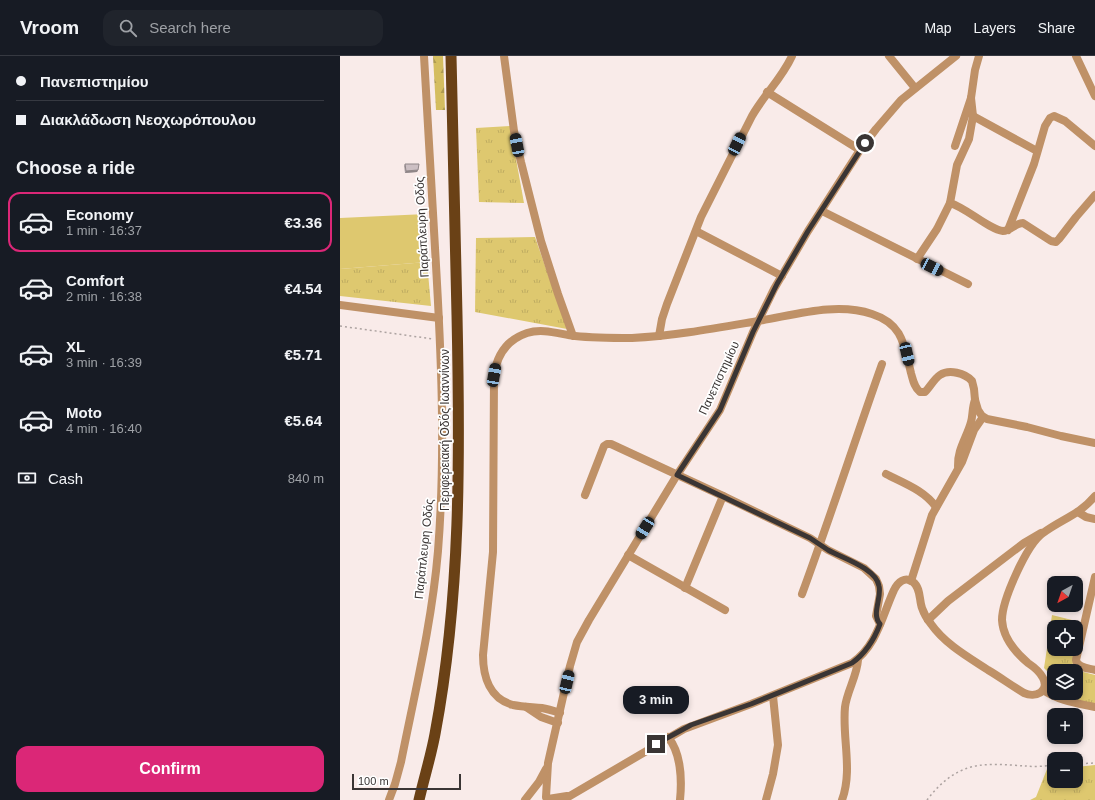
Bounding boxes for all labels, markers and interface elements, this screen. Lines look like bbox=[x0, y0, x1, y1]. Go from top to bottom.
search box bbox=[103, 10, 383, 46]
text: Vroom bbox=[20, 17, 79, 38]
icon: search bbox=[117, 17, 139, 39]
text: Search here bbox=[149, 19, 231, 36]
text: Map bbox=[924, 20, 952, 36]
text: Layers bbox=[974, 20, 1016, 36]
text: Share bbox=[1038, 20, 1075, 36]
text: Πανεπιστημίου bbox=[40, 73, 149, 90]
text: Διακλάδωση Νεοχωρόπουλου bbox=[40, 111, 256, 128]
car bbox=[726, 131, 748, 157]
car bbox=[509, 132, 525, 158]
route start bbox=[856, 134, 874, 152]
text: Choose a ride bbox=[16, 158, 135, 178]
street label: Παράπλευρη Οδός bbox=[412, 176, 432, 278]
icon: car bbox=[18, 204, 54, 240]
text: Economy bbox=[66, 206, 134, 223]
text: €3.36 bbox=[284, 214, 322, 231]
text: 1 min · 16:37 bbox=[66, 223, 142, 238]
car bbox=[919, 256, 945, 278]
icon: car bbox=[18, 270, 54, 306]
text: Comfort bbox=[66, 272, 124, 289]
text: €4.54 bbox=[284, 280, 322, 297]
text: 2 min · 16:38 bbox=[66, 289, 142, 304]
icon: car bbox=[18, 336, 54, 372]
text: XL bbox=[66, 338, 85, 355]
street label: Πανεπιστημίου bbox=[696, 339, 742, 417]
car bbox=[898, 341, 916, 367]
text: €5.71 bbox=[284, 346, 322, 363]
street label: Περιφερειακή Οδός Ιωαννίνων bbox=[438, 349, 452, 511]
text: 3 min · 16:39 bbox=[66, 355, 142, 370]
car bbox=[486, 362, 502, 388]
icon: car bbox=[18, 402, 54, 438]
text: Moto bbox=[66, 404, 102, 421]
text: €5.64 bbox=[284, 412, 322, 429]
text: 4 min · 16:40 bbox=[66, 421, 142, 436]
icon: cash bbox=[16, 467, 38, 489]
text: Cash bbox=[48, 470, 83, 487]
text: 840 m bbox=[288, 471, 324, 486]
street label: Παράπλευρη Οδός bbox=[412, 498, 436, 600]
car bbox=[634, 515, 656, 541]
north arrow bbox=[1047, 576, 1083, 612]
map controls bbox=[1047, 576, 1083, 788]
button: locate bbox=[1047, 620, 1083, 656]
button: layers bbox=[1047, 664, 1083, 700]
car bbox=[558, 669, 576, 695]
callout: 3 min bbox=[623, 686, 689, 714]
text: 3 min bbox=[639, 692, 673, 707]
button: + bbox=[1047, 708, 1083, 744]
route end bbox=[647, 735, 665, 753]
button: Confirm bbox=[16, 746, 324, 792]
button: − bbox=[1047, 752, 1083, 788]
scale bar bbox=[352, 772, 461, 791]
text: 100 m bbox=[358, 775, 389, 787]

